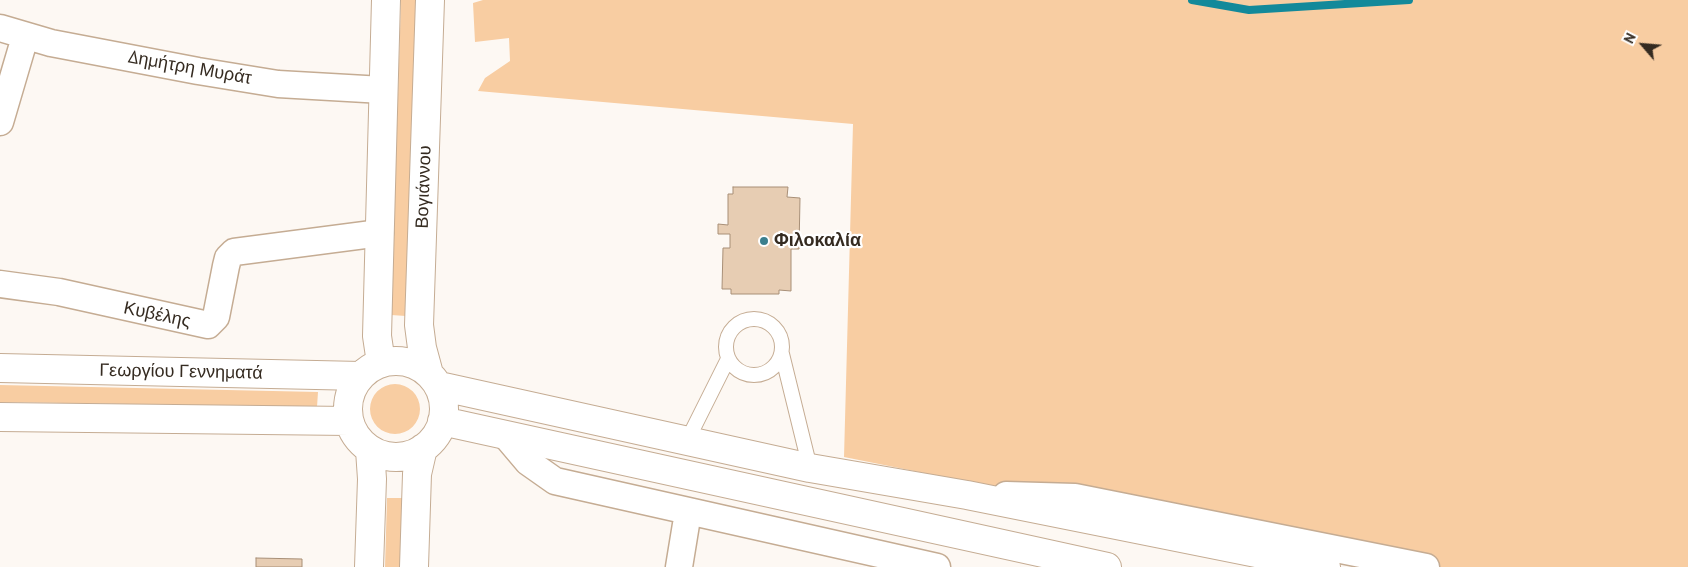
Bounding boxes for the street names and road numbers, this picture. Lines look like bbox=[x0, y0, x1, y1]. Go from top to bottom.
street label: Δημήτρη Μυράτ bbox=[127, 47, 253, 89]
street label: Βογιάννου bbox=[412, 145, 436, 229]
street label: Κυβέλης bbox=[122, 297, 192, 333]
street label: Γεωργίου Γεννηματά bbox=[99, 360, 263, 384]

